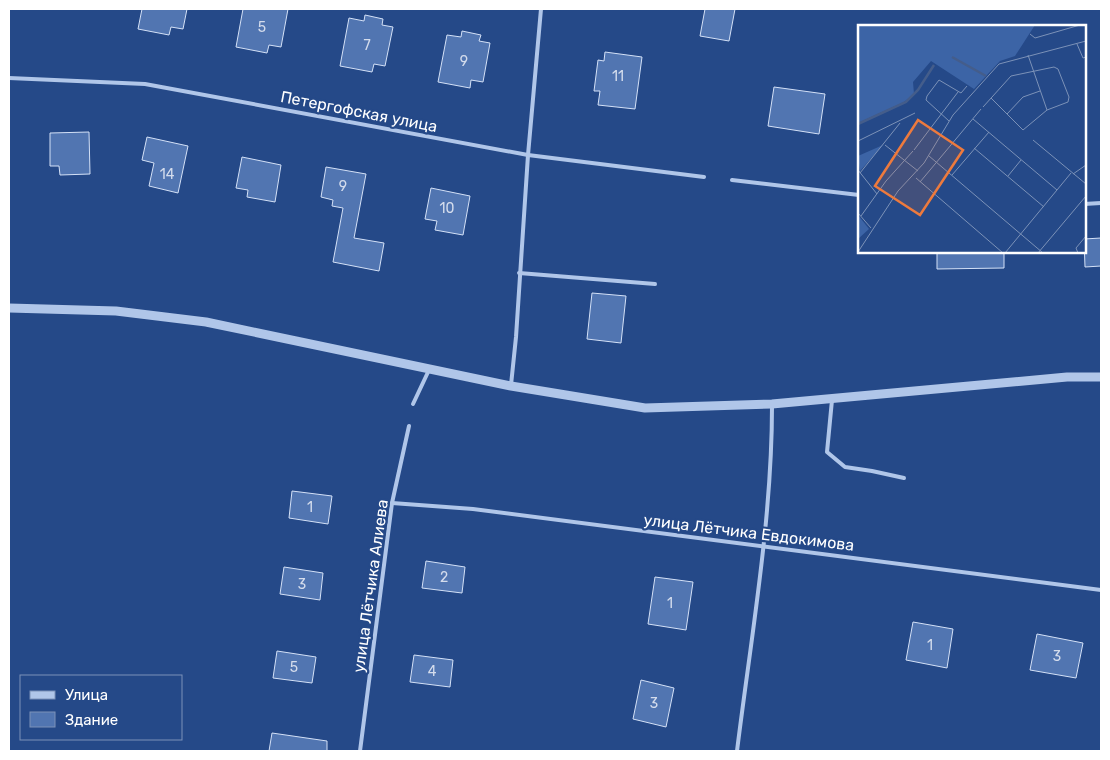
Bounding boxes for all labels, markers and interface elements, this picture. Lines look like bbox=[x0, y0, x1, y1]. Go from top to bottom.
house number: 5 bbox=[258, 19, 266, 36]
inset map bbox=[858, 25, 1085, 252]
house number: 7 bbox=[363, 37, 371, 54]
house number: 9 bbox=[460, 53, 468, 70]
house number: 11 bbox=[612, 68, 624, 85]
street label: Петергофская улица bbox=[279, 87, 439, 136]
house number: 14 bbox=[160, 166, 175, 183]
house number: 9 bbox=[339, 178, 347, 195]
house number: 10 bbox=[440, 200, 455, 217]
street label: улица Лётчика Алиева bbox=[349, 498, 392, 674]
house number: 1 bbox=[307, 499, 313, 516]
street label: улица Лётчика Евдокимова bbox=[643, 510, 855, 555]
house number: 2 bbox=[440, 569, 448, 586]
house number: 3 bbox=[298, 576, 306, 593]
house number: 1 bbox=[667, 595, 673, 612]
house number: 1 bbox=[927, 637, 933, 654]
house number: 3 bbox=[1053, 648, 1061, 665]
house number: 5 bbox=[290, 659, 298, 676]
house number: 4 bbox=[428, 663, 437, 680]
legend bbox=[20, 675, 182, 740]
text: Улица bbox=[65, 686, 108, 704]
house number: 3 bbox=[650, 695, 658, 712]
text: Здание bbox=[65, 711, 118, 729]

